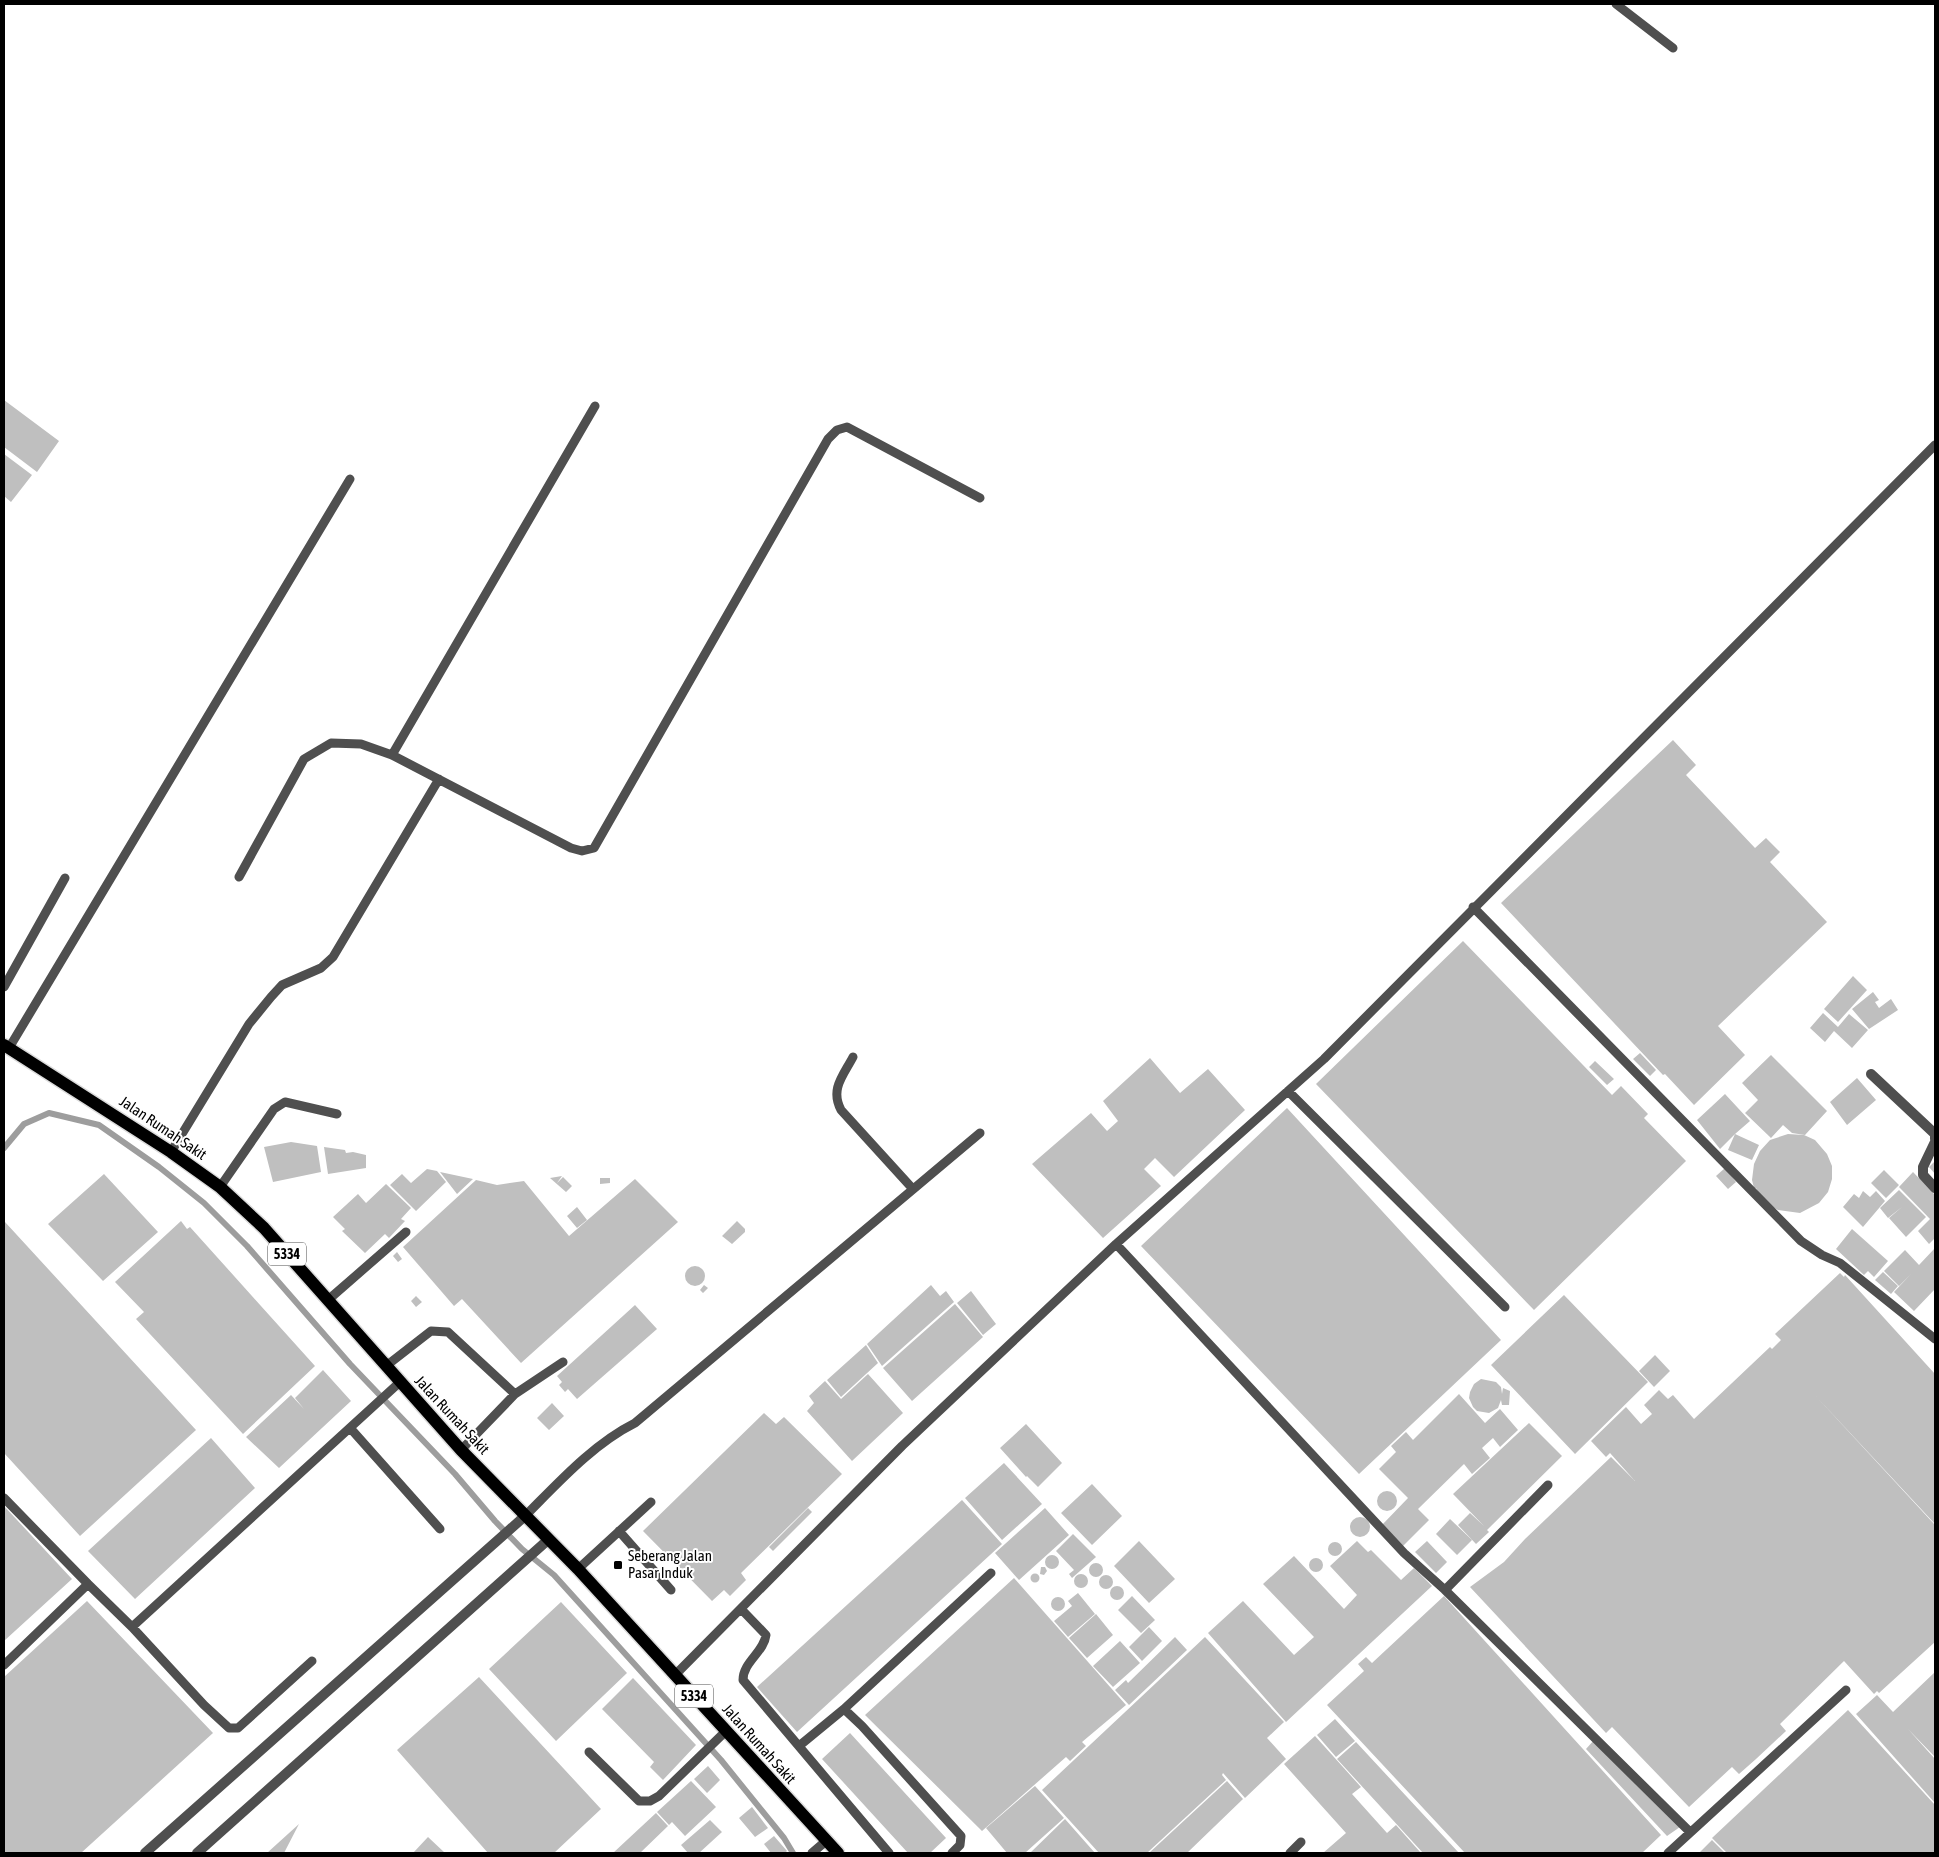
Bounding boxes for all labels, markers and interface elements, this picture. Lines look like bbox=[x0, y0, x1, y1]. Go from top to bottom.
street label: Jalan Rumah Sakit bbox=[117, 1092, 210, 1163]
road number: 5334 bbox=[268, 1242, 306, 1266]
street label: Jalan Rumah Sakit bbox=[412, 1372, 493, 1457]
place label: Seberang Jalan Pasar Induk bbox=[628, 1547, 712, 1581]
marker: Seberang Jalan Pasar Induk bbox=[612, 1559, 624, 1571]
road number: 5334 bbox=[675, 1684, 713, 1708]
street label: Jalan Rumah Sakit bbox=[719, 1700, 800, 1787]

